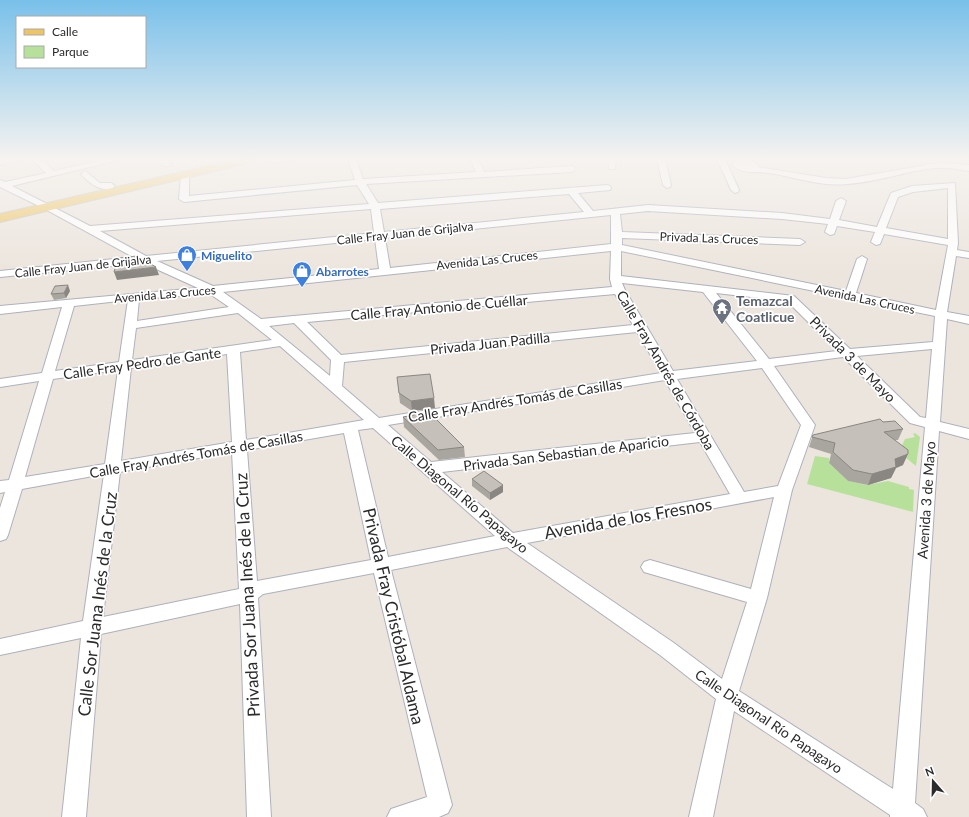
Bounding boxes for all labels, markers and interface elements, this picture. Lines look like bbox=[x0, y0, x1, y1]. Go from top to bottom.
legend bbox=[16, 16, 146, 68]
text: Calle bbox=[52, 24, 78, 39]
text: Parque bbox=[52, 44, 89, 59]
street label: Calle Fray Juan de Grijalva bbox=[336, 218, 474, 248]
street label: Privada Las Cruces bbox=[659, 229, 759, 247]
shop icon: Miguelito bbox=[176, 244, 198, 272]
street label: Avenida Las Cruces bbox=[436, 247, 538, 273]
place label: Miguelito bbox=[201, 248, 252, 263]
street label: Calle Fray Juan de Grijalva bbox=[14, 251, 152, 281]
shop icon: Abarrotes bbox=[291, 260, 313, 288]
place label: Abarrotes bbox=[315, 264, 369, 279]
street label: Avenida Las Cruces bbox=[814, 281, 916, 317]
street label: Avenida Las Cruces bbox=[114, 282, 216, 306]
street label: Calle Fray Andrés de Córdoba bbox=[613, 287, 719, 453]
street label: Calle Fray Antonio de Cuéllar bbox=[350, 291, 528, 323]
place label: Temazcal Coatlicue bbox=[736, 292, 795, 325]
temple icon: Temazcal Coatlicue bbox=[711, 297, 733, 325]
street label: Privada 3 de Mayo bbox=[807, 313, 899, 405]
street label: Privada Juan Padilla bbox=[429, 328, 551, 358]
street label: Calle Fray Pedro de Gante bbox=[62, 344, 222, 382]
street label: Calle Fray Andrés Tomás de Casillas bbox=[407, 375, 623, 425]
street label: Calle Fray Andrés Tomás de Casillas bbox=[88, 427, 304, 481]
street label: Calle Diagonal Río Papagayo bbox=[388, 432, 532, 556]
street label: Privada San Sebastian de Aparicio bbox=[462, 432, 670, 474]
street label: Avenida 3 de Mayo bbox=[913, 441, 939, 559]
street label: Privada Sor Juana Inés de la Cruz bbox=[230, 472, 264, 718]
street label: Calle Sor Juana Inés de la Cruz bbox=[73, 490, 121, 717]
street label: Avenida de los Fresnos bbox=[542, 493, 714, 543]
street label: Privada Fray Cristóbal Aldama bbox=[359, 506, 429, 726]
street label: Calle Diagonal Río Papagayo bbox=[692, 665, 846, 777]
north arrow bbox=[913, 761, 953, 801]
text: N bbox=[923, 764, 936, 779]

